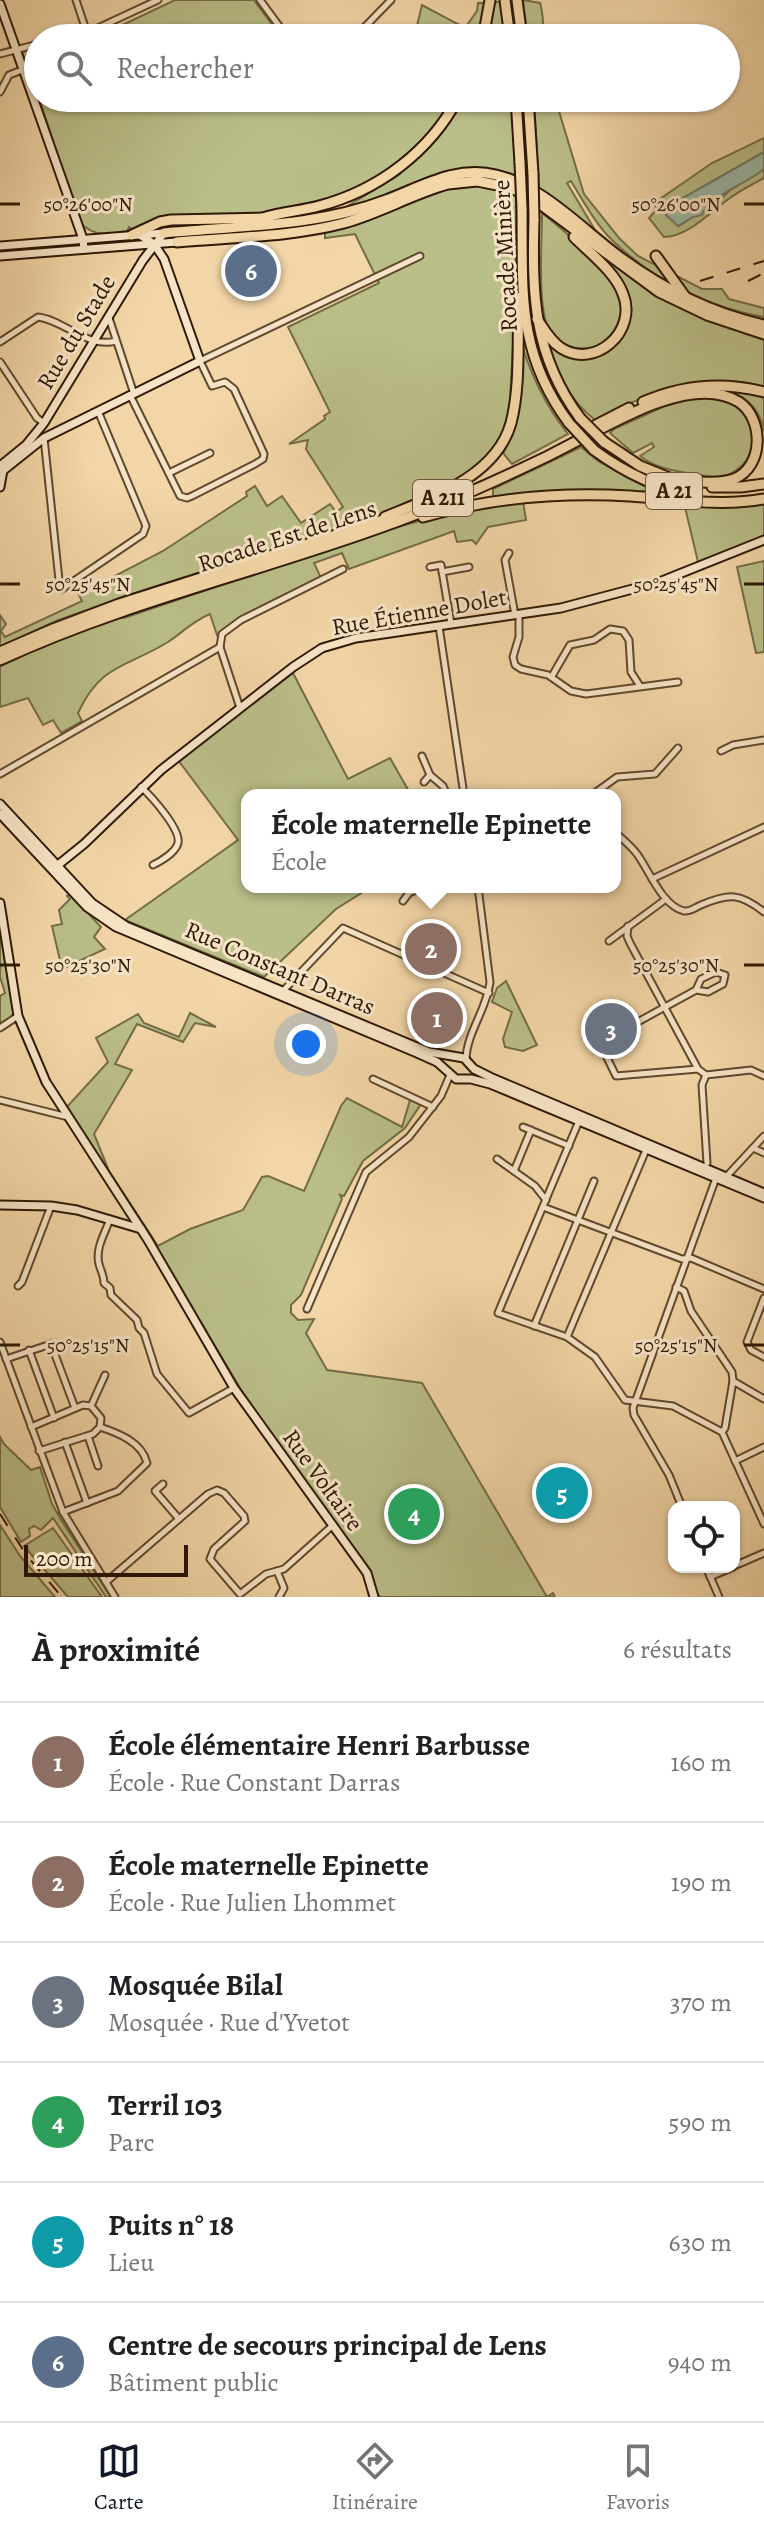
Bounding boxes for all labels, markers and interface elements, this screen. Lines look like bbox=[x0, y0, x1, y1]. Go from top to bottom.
search box bbox=[24, 24, 740, 112]
icon: search bbox=[52, 46, 96, 90]
text: Rechercher bbox=[116, 48, 254, 88]
street label: Rocade Minière bbox=[485, 179, 525, 333]
text: 50°26'00"N bbox=[43, 191, 133, 218]
text: 50°26'00"N bbox=[631, 191, 721, 218]
pin: 6 bbox=[225, 241, 277, 301]
street label: Rue du Stade bbox=[29, 269, 123, 395]
road number: A 21 bbox=[646, 473, 702, 509]
road number: A 211 bbox=[413, 480, 473, 516]
street label: Rocade Est de Lens bbox=[194, 492, 380, 580]
text: 50°25'45"N bbox=[46, 571, 130, 598]
text: 50°25'45"N bbox=[634, 571, 718, 598]
street label: Rue Étienne Dolet bbox=[329, 581, 509, 643]
popup bbox=[241, 789, 621, 893]
text: École maternelle Epinette bbox=[271, 804, 591, 844]
text: École bbox=[271, 844, 327, 879]
street label: Rue Constant Darras bbox=[180, 913, 380, 1023]
pin: 2 bbox=[405, 919, 457, 979]
text: 50°25'30"N bbox=[45, 952, 131, 979]
text: 50°25'30"N bbox=[633, 952, 719, 979]
pin: 1 bbox=[411, 988, 463, 1048]
pin: 3 bbox=[585, 999, 637, 1059]
your location bbox=[286, 1024, 326, 1064]
text: 50°25'15"N bbox=[47, 1332, 129, 1359]
text: 50°25'15"N bbox=[635, 1332, 717, 1359]
street label: Rue Voltaire bbox=[275, 1423, 371, 1537]
pin: 5 bbox=[536, 1463, 588, 1523]
pin: 4 bbox=[388, 1484, 440, 1544]
map controls bbox=[668, 1501, 740, 1573]
button: locate bbox=[668, 1501, 740, 1573]
scale bar bbox=[24, 1541, 188, 1577]
text: 200 m bbox=[36, 1544, 93, 1574]
text: À proximité bbox=[32, 1626, 200, 1673]
text: 6 résultats bbox=[623, 1632, 732, 1667]
text: École élémentaire Henri Barbusse bbox=[108, 1725, 530, 1765]
text: 1 bbox=[53, 1745, 63, 1780]
text: 160 m bbox=[670, 1745, 732, 1780]
text: École · Rue Constant Darras bbox=[108, 1765, 400, 1800]
text: École maternelle Epinette bbox=[108, 1845, 429, 1885]
text: 2 bbox=[52, 1865, 64, 1900]
text: 190 m bbox=[671, 1865, 732, 1900]
text: École · Rue Julien Lhommet bbox=[108, 1885, 396, 1920]
text: Mosquée Bilal bbox=[108, 1965, 283, 2005]
text: 3 bbox=[52, 1985, 64, 2020]
text: 370 m bbox=[670, 1985, 732, 2020]
text: Mosquée · Rue d'Yvetot bbox=[108, 2005, 350, 2040]
text: Terril 103 bbox=[108, 2085, 223, 2125]
text: 4 bbox=[52, 2105, 64, 2140]
text: 590 m bbox=[668, 2105, 732, 2140]
text: Parc bbox=[108, 2125, 155, 2160]
text: Puits n° 18 bbox=[108, 2205, 234, 2245]
text: 5 bbox=[52, 2225, 64, 2260]
text: 630 m bbox=[669, 2225, 732, 2260]
text: Lieu bbox=[108, 2245, 154, 2280]
text: Centre de secours principal de Lens bbox=[108, 2325, 547, 2365]
text: 6 bbox=[52, 2345, 64, 2380]
text: 940 m bbox=[668, 2345, 732, 2380]
text: Bâtiment public bbox=[108, 2365, 279, 2400]
tab: Carte bbox=[94, 2439, 144, 2517]
tab: Itinéraire bbox=[332, 2439, 418, 2517]
tab: Favoris bbox=[606, 2439, 670, 2517]

